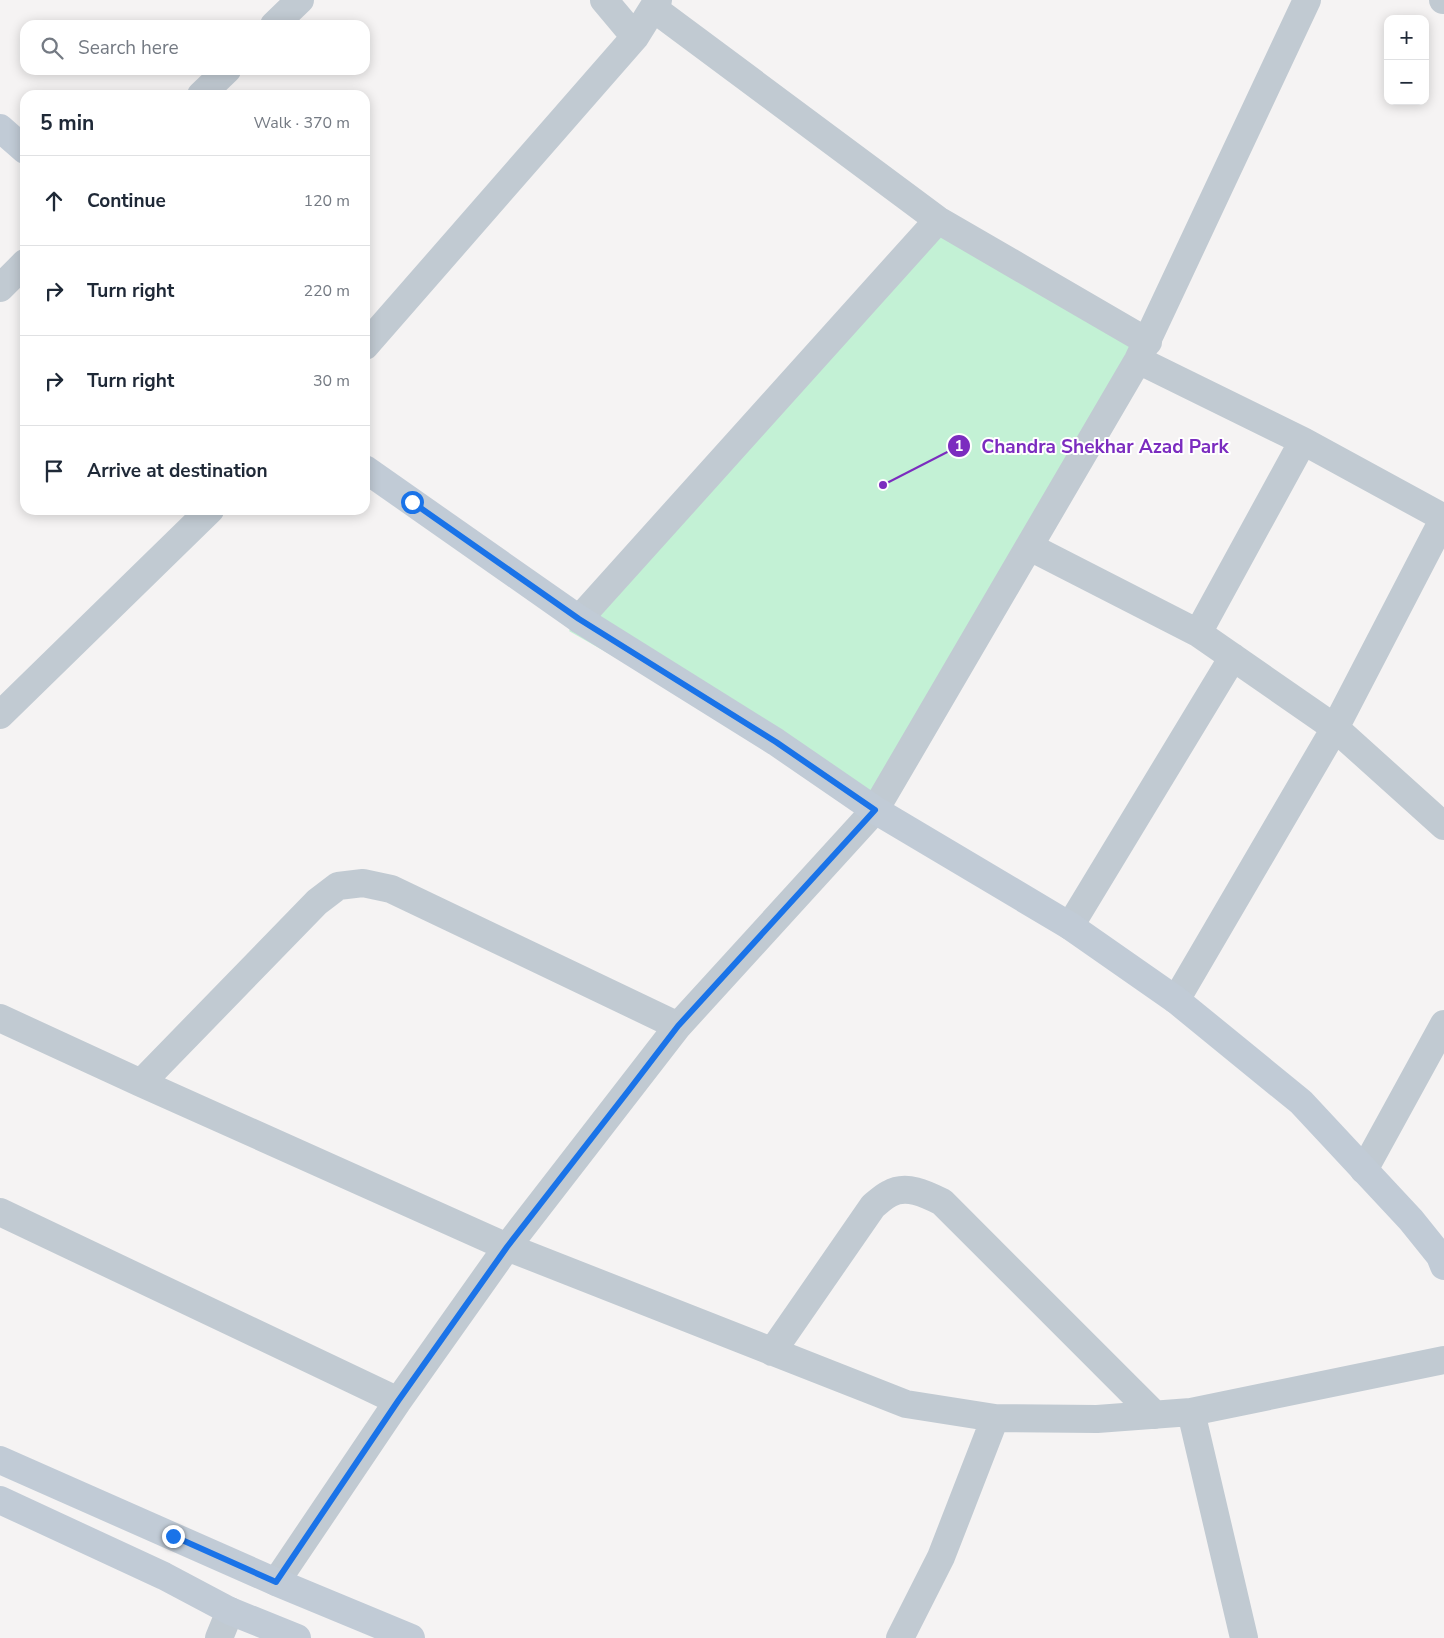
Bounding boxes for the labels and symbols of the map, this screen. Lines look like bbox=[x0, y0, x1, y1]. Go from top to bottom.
callout: Chandra Shekhar Azad Park bbox=[947, 429, 1239, 463]
text: Chandra Shekhar Azad Park bbox=[981, 434, 1230, 460]
text: 1 bbox=[954, 436, 964, 456]
route start bbox=[401, 491, 424, 514]
route end bbox=[162, 1525, 185, 1548]

